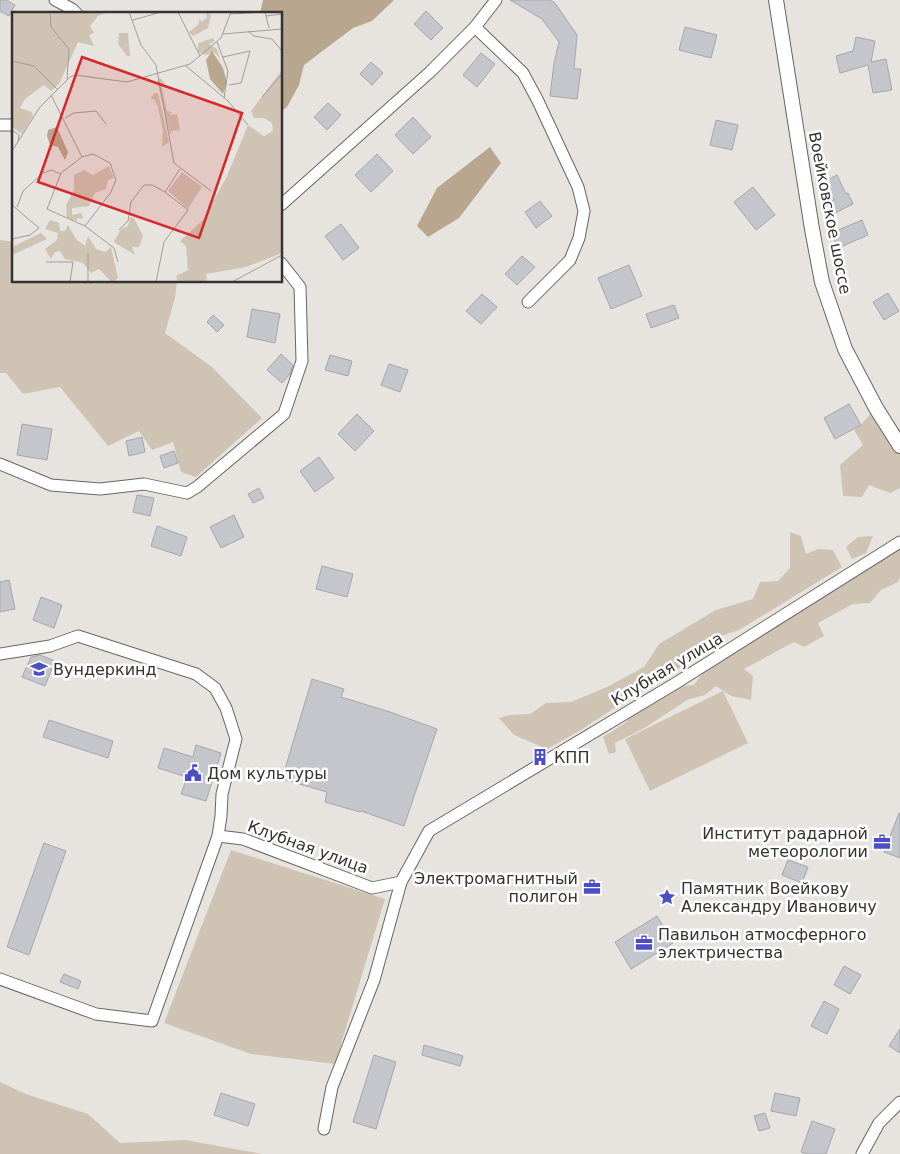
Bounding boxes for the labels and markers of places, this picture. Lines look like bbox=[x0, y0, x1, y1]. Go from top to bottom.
school or university icon: Вундеркинд bbox=[29, 659, 49, 679]
place label: Вундеркинд bbox=[53, 660, 157, 679]
building icon: КПП bbox=[530, 747, 550, 767]
place label: КПП bbox=[554, 748, 589, 767]
public building icon: Дом культуры bbox=[183, 763, 203, 783]
place label: Дом культуры bbox=[207, 764, 327, 783]
place label: Институт радарной метеорологии bbox=[702, 824, 868, 861]
office icon: Институт радарной метеорологии bbox=[872, 832, 892, 852]
place label: Электромагнитный полигон bbox=[414, 869, 578, 906]
office icon: Электромагнитный полигон bbox=[582, 877, 602, 897]
place label: Памятник Воейкову Александру Ивановичу bbox=[681, 879, 877, 916]
place icon: Памятник Воейкову Александру Ивановичу bbox=[657, 887, 677, 907]
place label: Павильон атмосферного электричества bbox=[658, 925, 867, 962]
office icon: Павильон атмосферного электричества bbox=[634, 933, 654, 953]

